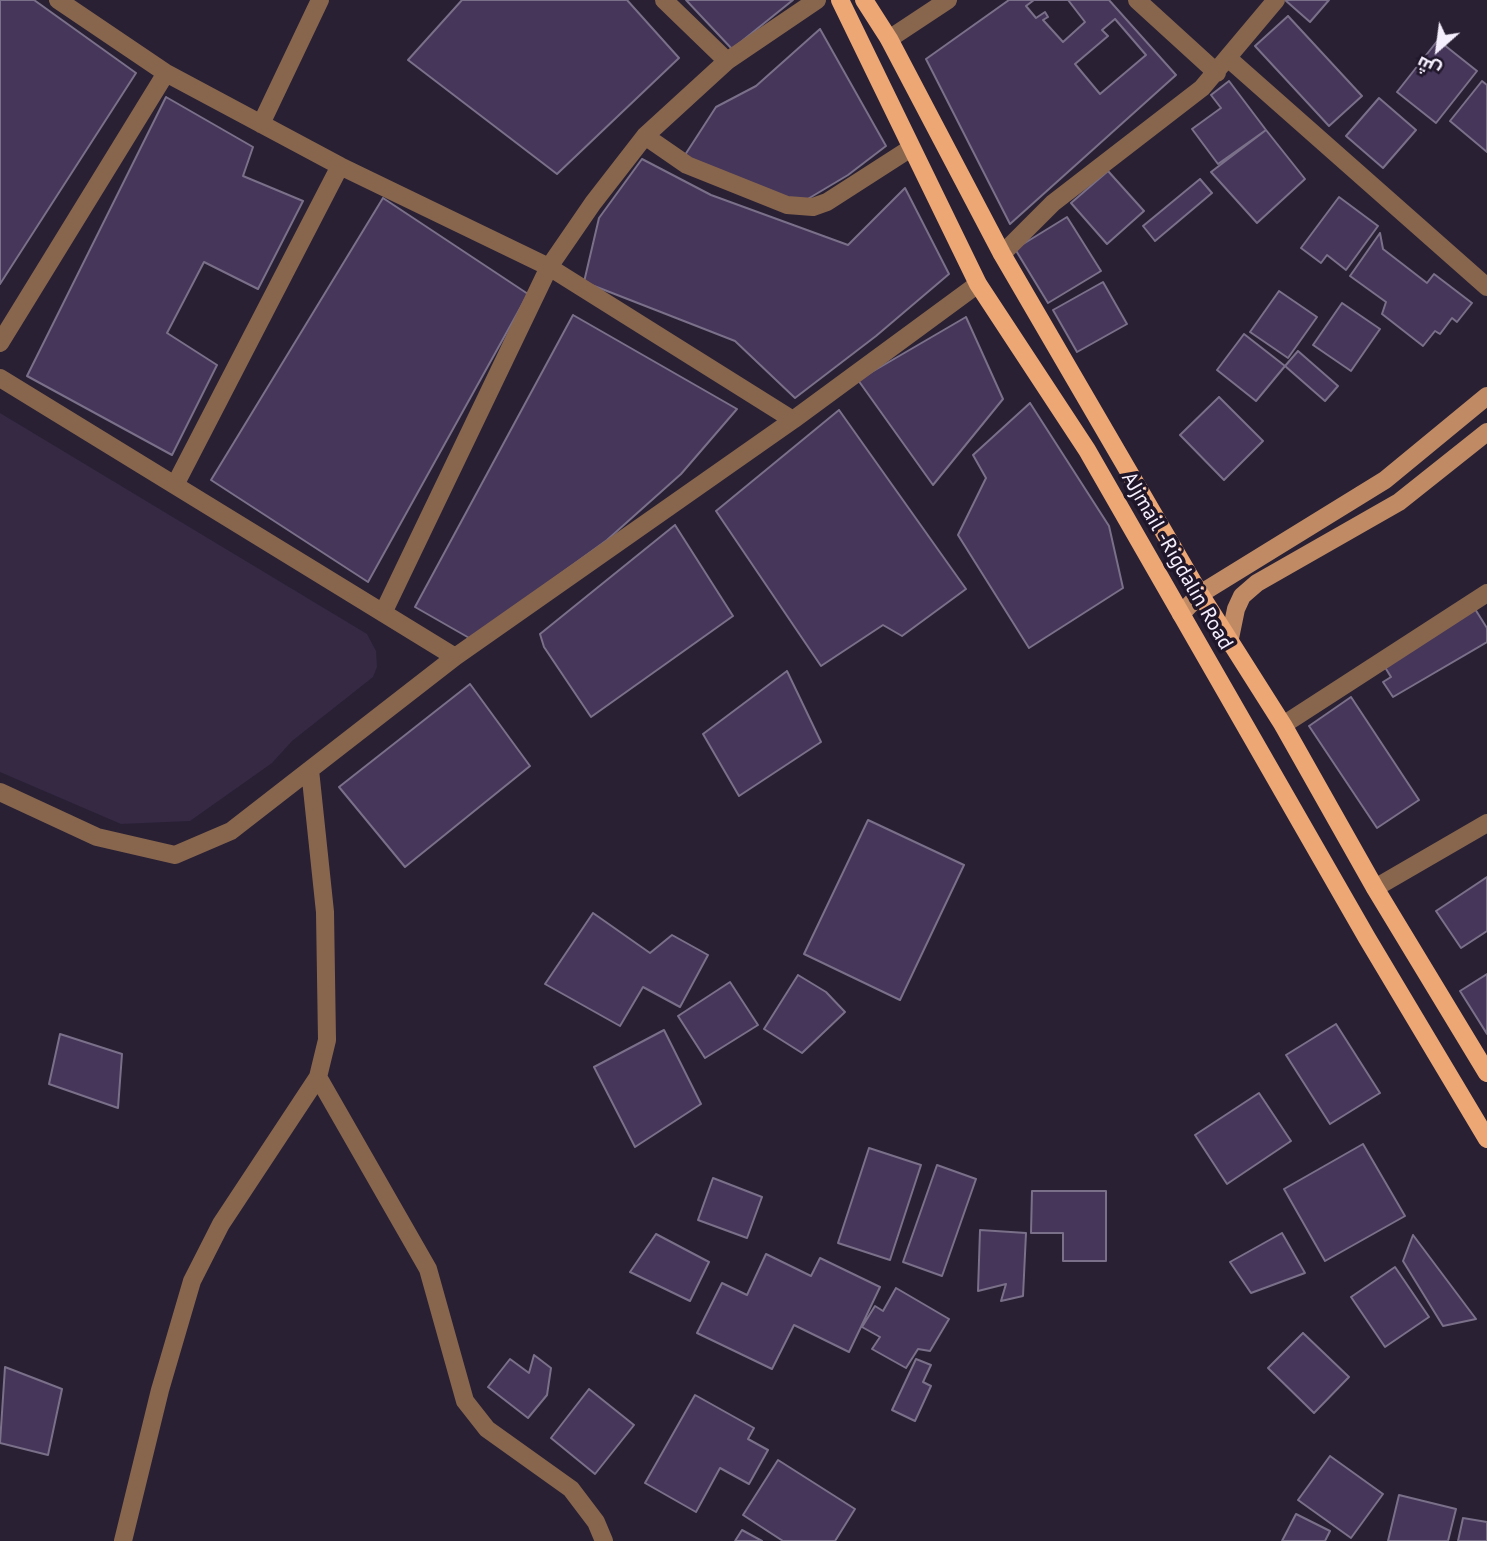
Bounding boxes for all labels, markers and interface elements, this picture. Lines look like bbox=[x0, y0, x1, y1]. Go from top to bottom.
north arrow bbox=[1403, 14, 1473, 84]
text: ش bbox=[1412, 51, 1445, 84]
street label: AJjmail -Rigdalin Road bbox=[1116, 468, 1238, 654]

